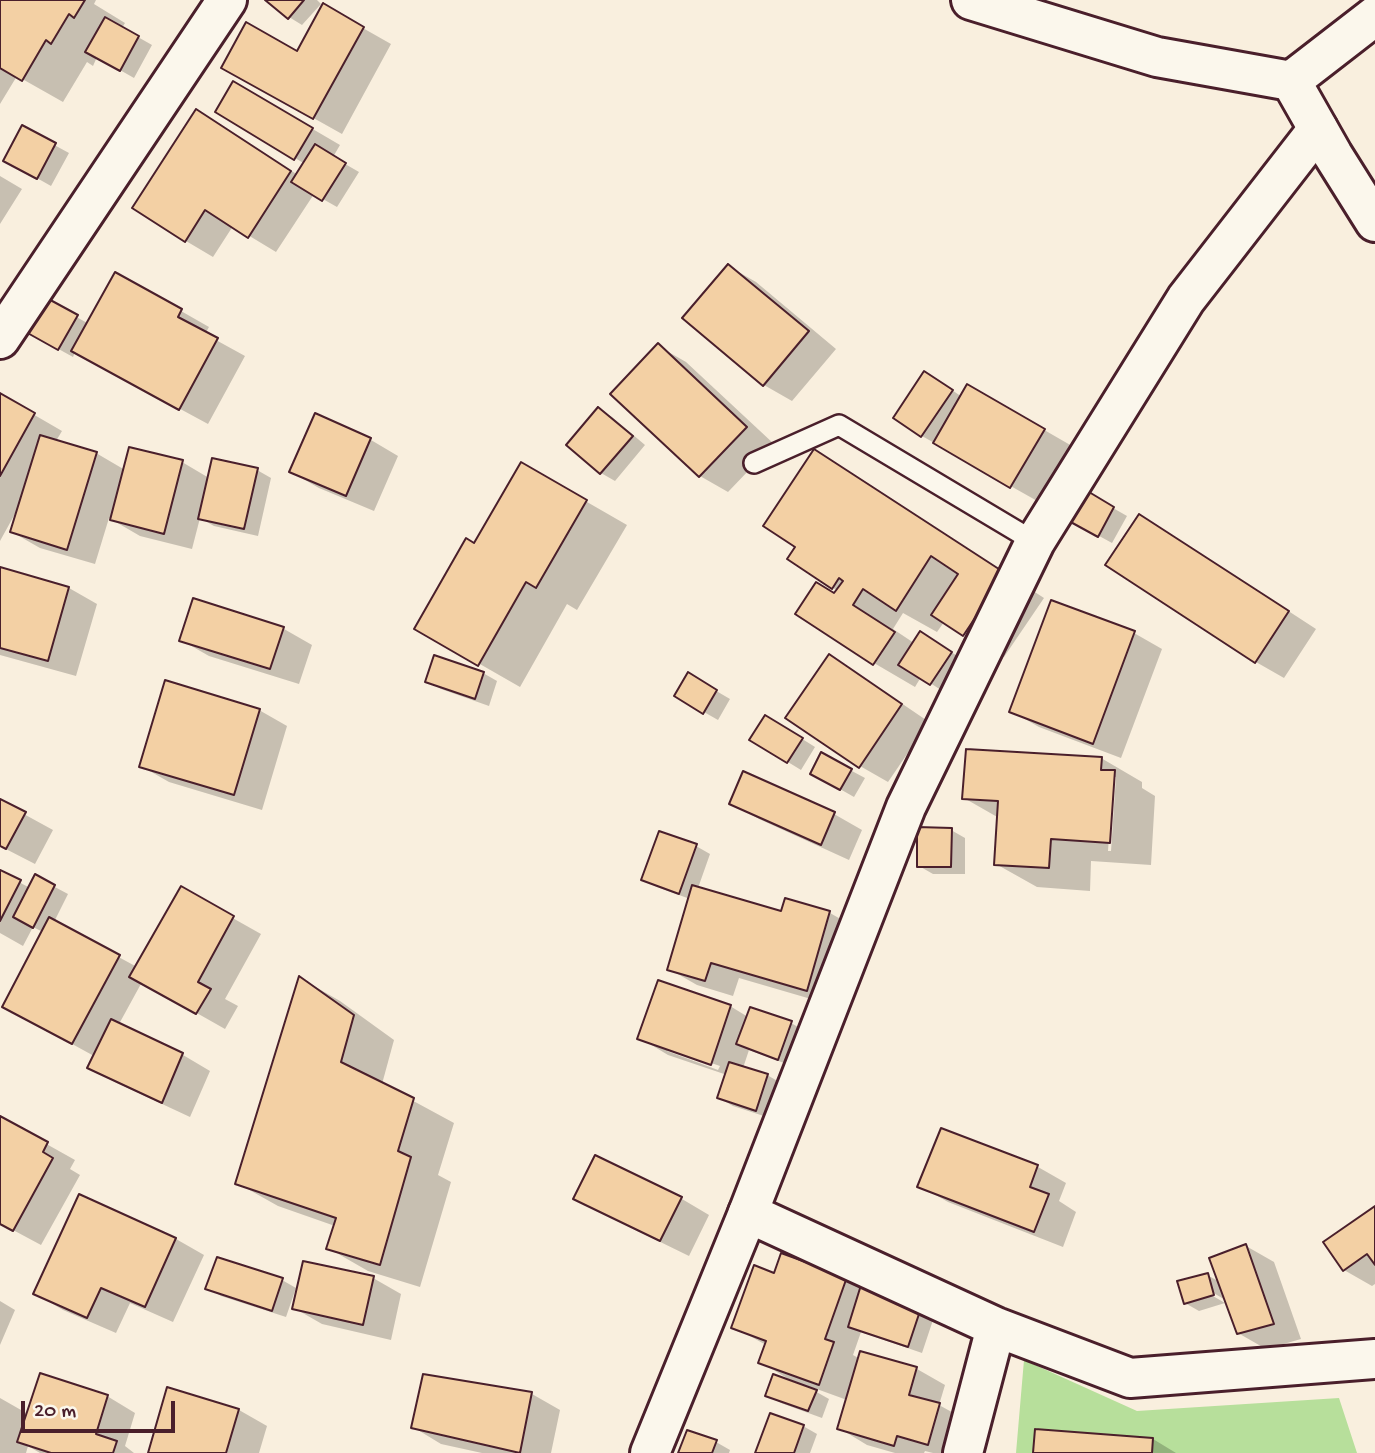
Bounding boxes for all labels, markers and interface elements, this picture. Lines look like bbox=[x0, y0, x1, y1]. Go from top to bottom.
scale bar bbox=[24, 1386, 178, 1430]
text: 20 m bbox=[34, 1400, 76, 1425]

